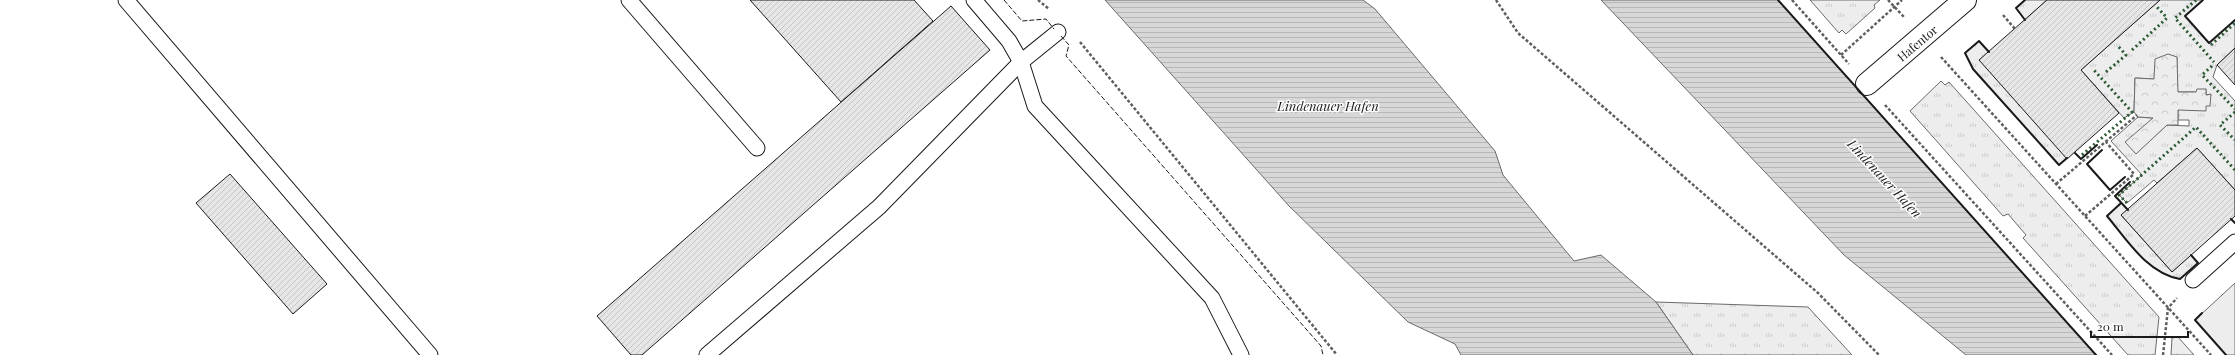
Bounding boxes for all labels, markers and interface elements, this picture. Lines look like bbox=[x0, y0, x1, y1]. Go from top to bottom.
street label: Hafentor bbox=[1893, 21, 1941, 65]
water label: Lindenauer Hafen bbox=[1276, 97, 1379, 114]
water label: Lindenauer Hafen bbox=[1844, 134, 1926, 221]
scale bar bbox=[2091, 313, 2188, 339]
text: 20 m bbox=[2097, 318, 2124, 334]

